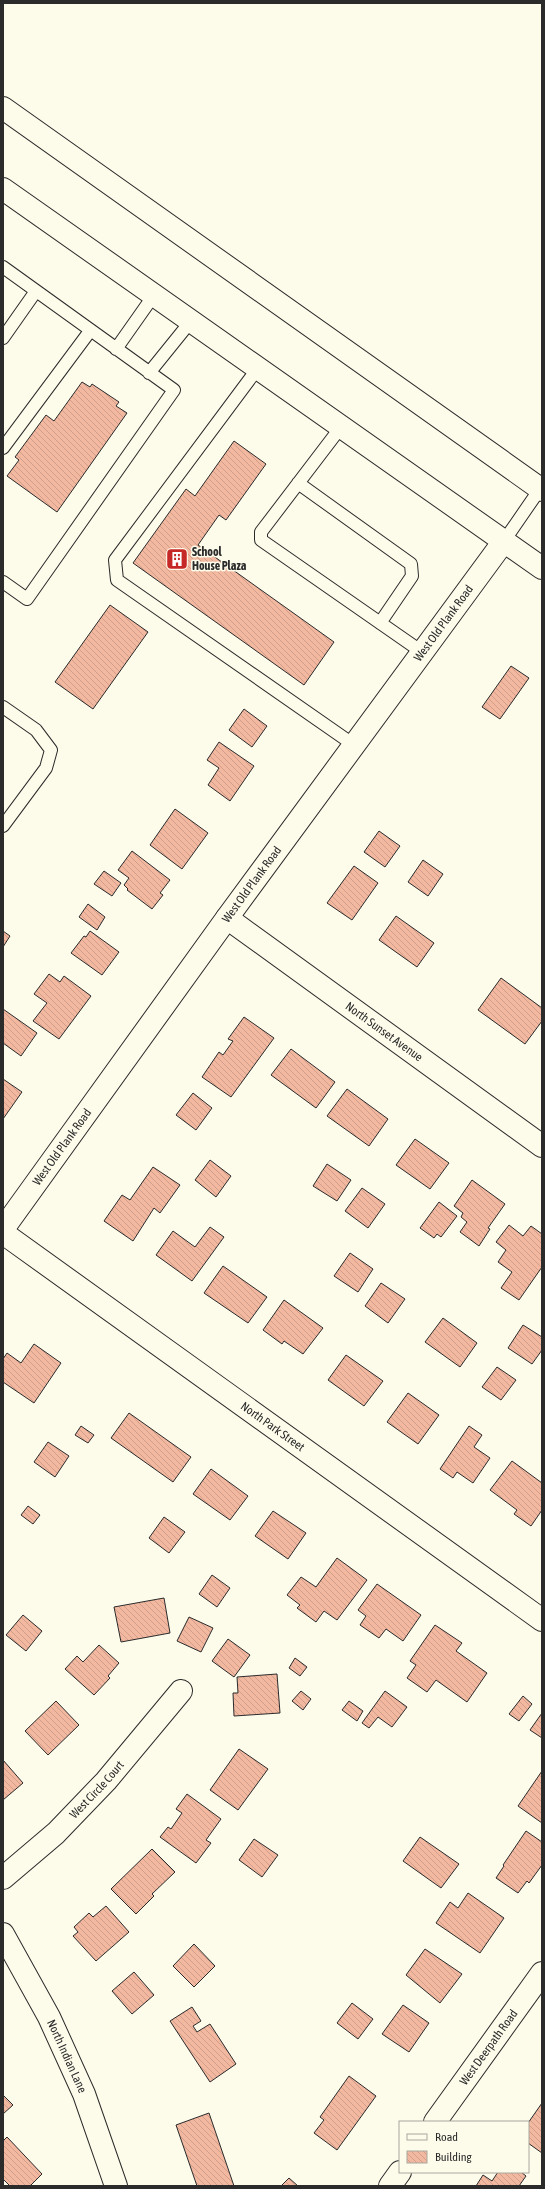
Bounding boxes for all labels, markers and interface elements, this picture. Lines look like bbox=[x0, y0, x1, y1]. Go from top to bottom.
place label: School House Plaza bbox=[192, 545, 247, 573]
building icon: School House Plaza bbox=[164, 546, 190, 572]
street label: West Old Plank Road bbox=[411, 582, 476, 664]
street label: West Old Plank Road bbox=[219, 844, 284, 925]
street label: North Sunset Avenue bbox=[343, 999, 425, 1064]
street label: West Old Plank Road bbox=[30, 1106, 94, 1188]
street label: North Park Street bbox=[238, 1399, 308, 1455]
street label: West Circle Court bbox=[67, 1758, 127, 1821]
street label: West Deerpath Road bbox=[457, 2007, 520, 2088]
street label: North Indian Lane bbox=[44, 2017, 90, 2095]
legend bbox=[399, 2121, 529, 2173]
text: Road bbox=[435, 2130, 458, 2144]
text: Building bbox=[435, 2150, 473, 2164]

